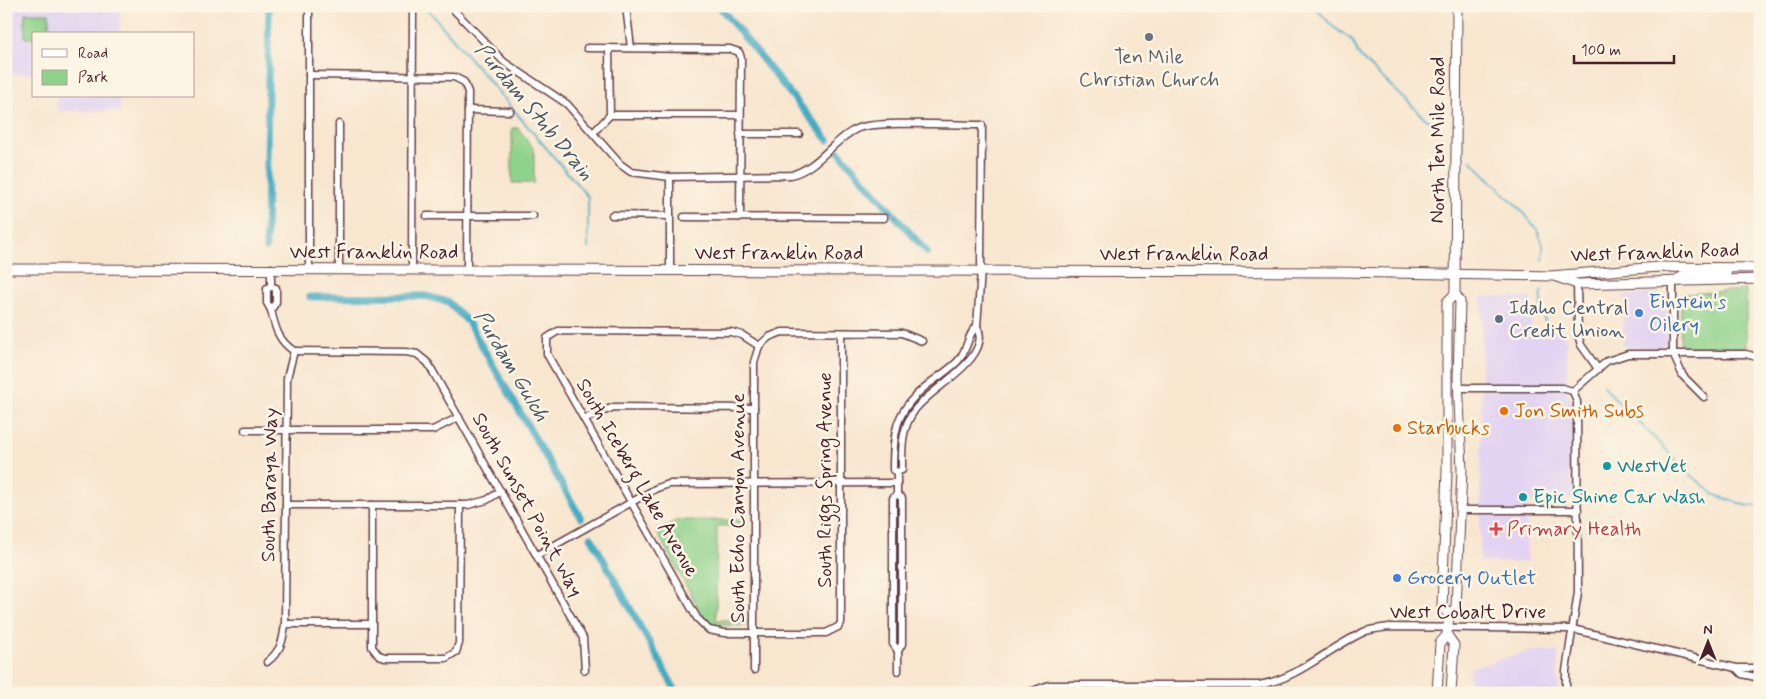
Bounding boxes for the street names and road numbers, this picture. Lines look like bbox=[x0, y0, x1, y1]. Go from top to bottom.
street label: North Ten Mile Road bbox=[1425, 57, 1452, 224]
street label: West Franklin Road bbox=[1570, 237, 1740, 269]
street label: West Franklin Road bbox=[290, 239, 458, 266]
street label: West Franklin Road bbox=[695, 240, 863, 267]
street label: West Franklin Road bbox=[1100, 241, 1268, 268]
street label: South Riggs Spring Avenue bbox=[812, 372, 841, 588]
street label: South Iceberg Lake Avenue bbox=[567, 374, 705, 583]
street label: South Echo Canyon Avenue bbox=[725, 393, 752, 623]
street label: South Baraya Way bbox=[255, 408, 285, 562]
street label: South Sunset Point Way bbox=[465, 408, 589, 602]
street label: West Cobalt Drive bbox=[1390, 599, 1546, 626]

